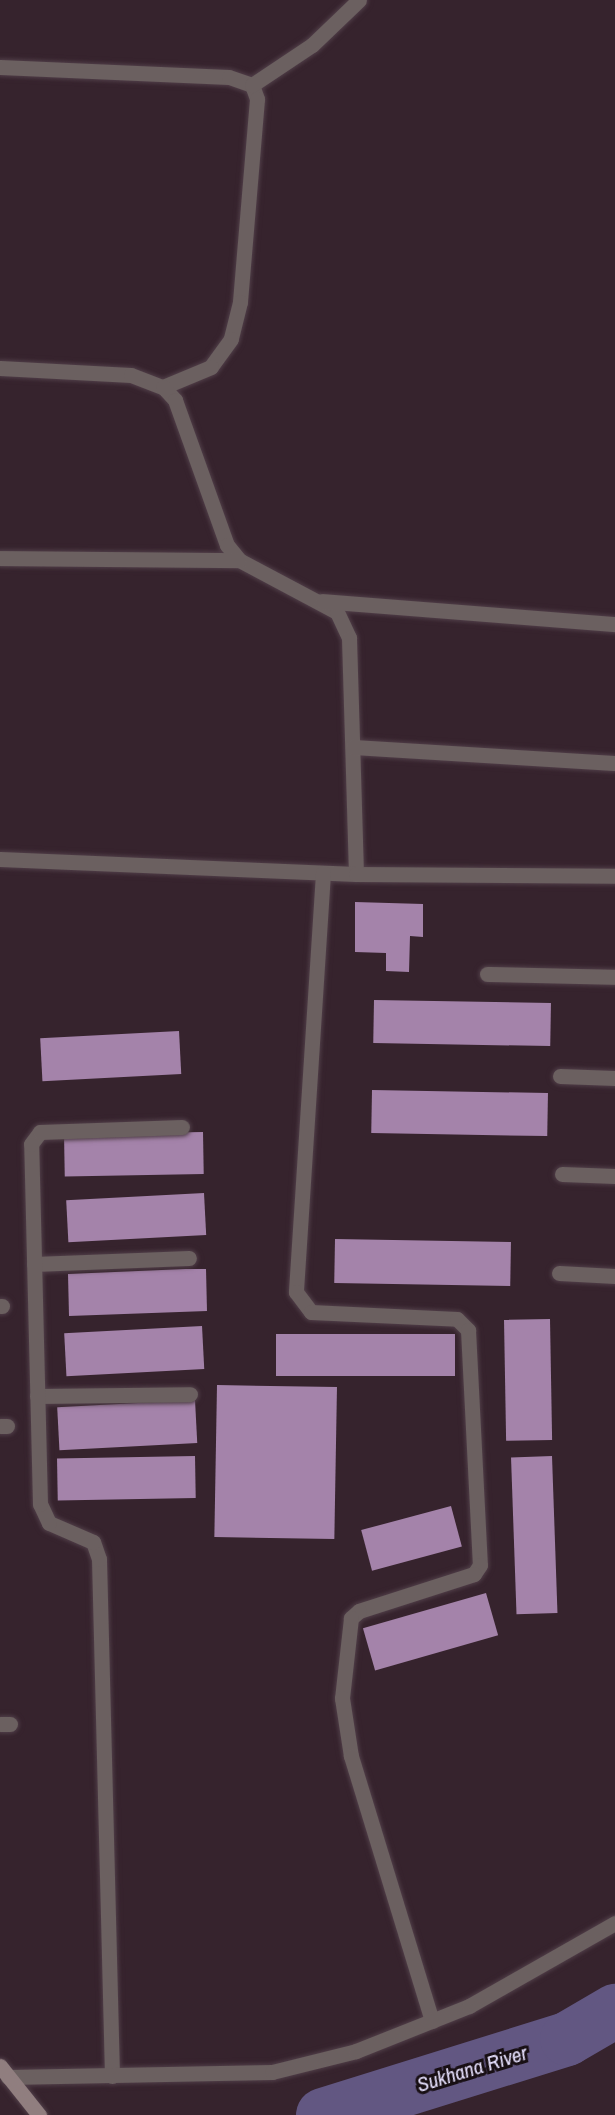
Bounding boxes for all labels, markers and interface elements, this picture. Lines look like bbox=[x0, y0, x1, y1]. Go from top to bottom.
water label: Sukhana River bbox=[414, 2040, 530, 2098]

